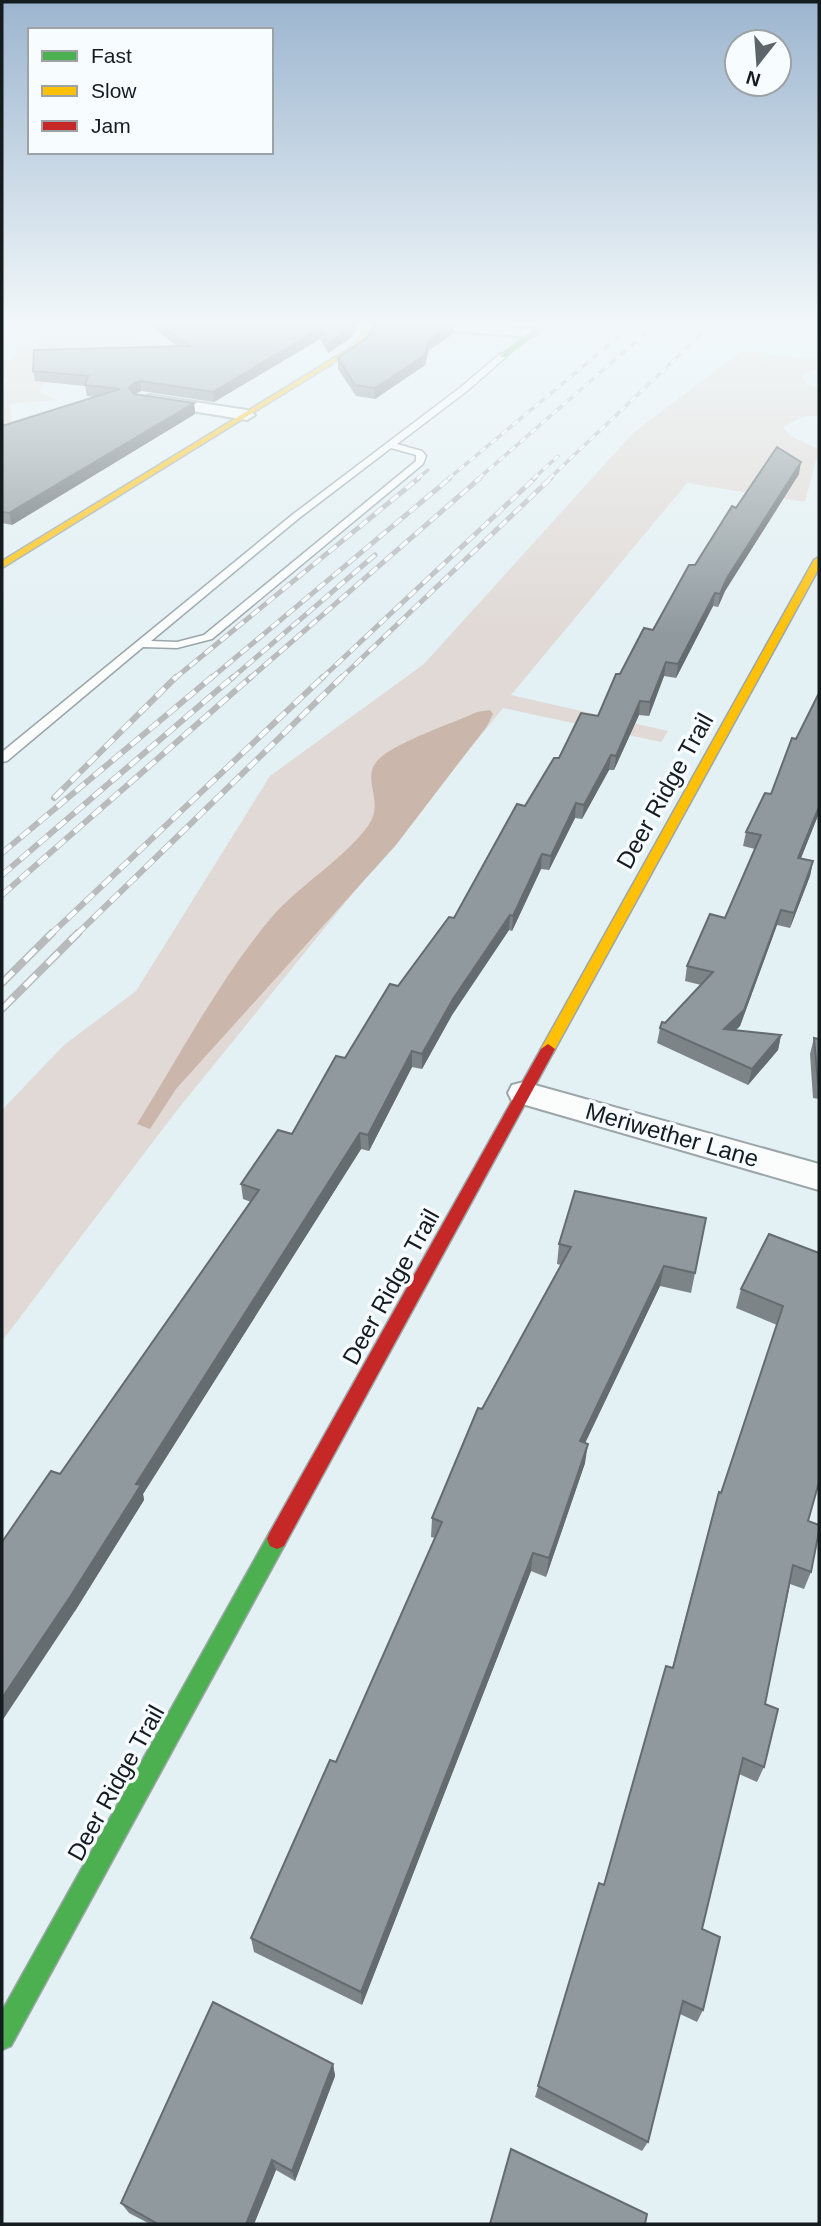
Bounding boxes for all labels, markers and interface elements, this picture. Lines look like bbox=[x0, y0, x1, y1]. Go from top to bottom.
legend bbox=[28, 28, 273, 154]
north arrow bbox=[723, 28, 793, 98]
text: Fast bbox=[91, 44, 132, 67]
text: N bbox=[744, 67, 763, 91]
text: Slow bbox=[91, 79, 137, 102]
text: Jam bbox=[91, 114, 131, 137]
street label: Deer Ridge Trail bbox=[611, 708, 718, 873]
street label: Meriwether Lane bbox=[582, 1097, 762, 1172]
street label: Deer Ridge Trail bbox=[337, 1204, 444, 1369]
street label: Deer Ridge Trail bbox=[62, 1700, 169, 1865]

